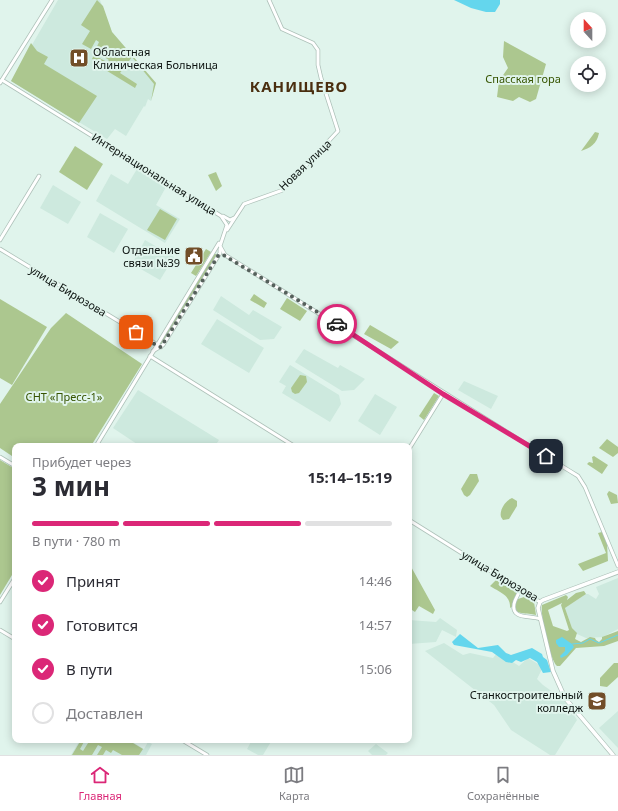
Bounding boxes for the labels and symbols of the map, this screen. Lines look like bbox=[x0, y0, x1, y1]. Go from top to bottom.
north arrow bbox=[570, 12, 606, 48]
place label: Областная Клиническая Больница bbox=[93, 44, 218, 72]
hospital icon: Областная Клиническая Больница bbox=[68, 47, 90, 69]
park label: Спасская гора bbox=[485, 71, 561, 86]
district label: КАНИЩЕВО bbox=[250, 76, 348, 96]
street label: Интернациональная улица bbox=[89, 129, 219, 218]
street label: Новая улица bbox=[275, 136, 334, 193]
place label: Отделение связи №39 bbox=[122, 242, 180, 270]
public building icon: Отделение связи №39 bbox=[183, 245, 205, 267]
street label: улица Бирюзова bbox=[27, 262, 110, 319]
courier bbox=[317, 304, 357, 344]
pin bbox=[119, 315, 153, 349]
park label: СНТ «Пресс-1» bbox=[26, 389, 103, 404]
pin bbox=[529, 439, 563, 473]
street label: улица Бирюзова bbox=[459, 547, 542, 604]
place label: Станкостроительный колледж bbox=[470, 687, 584, 715]
school or university icon: Станкостроительный колледж bbox=[586, 690, 608, 712]

